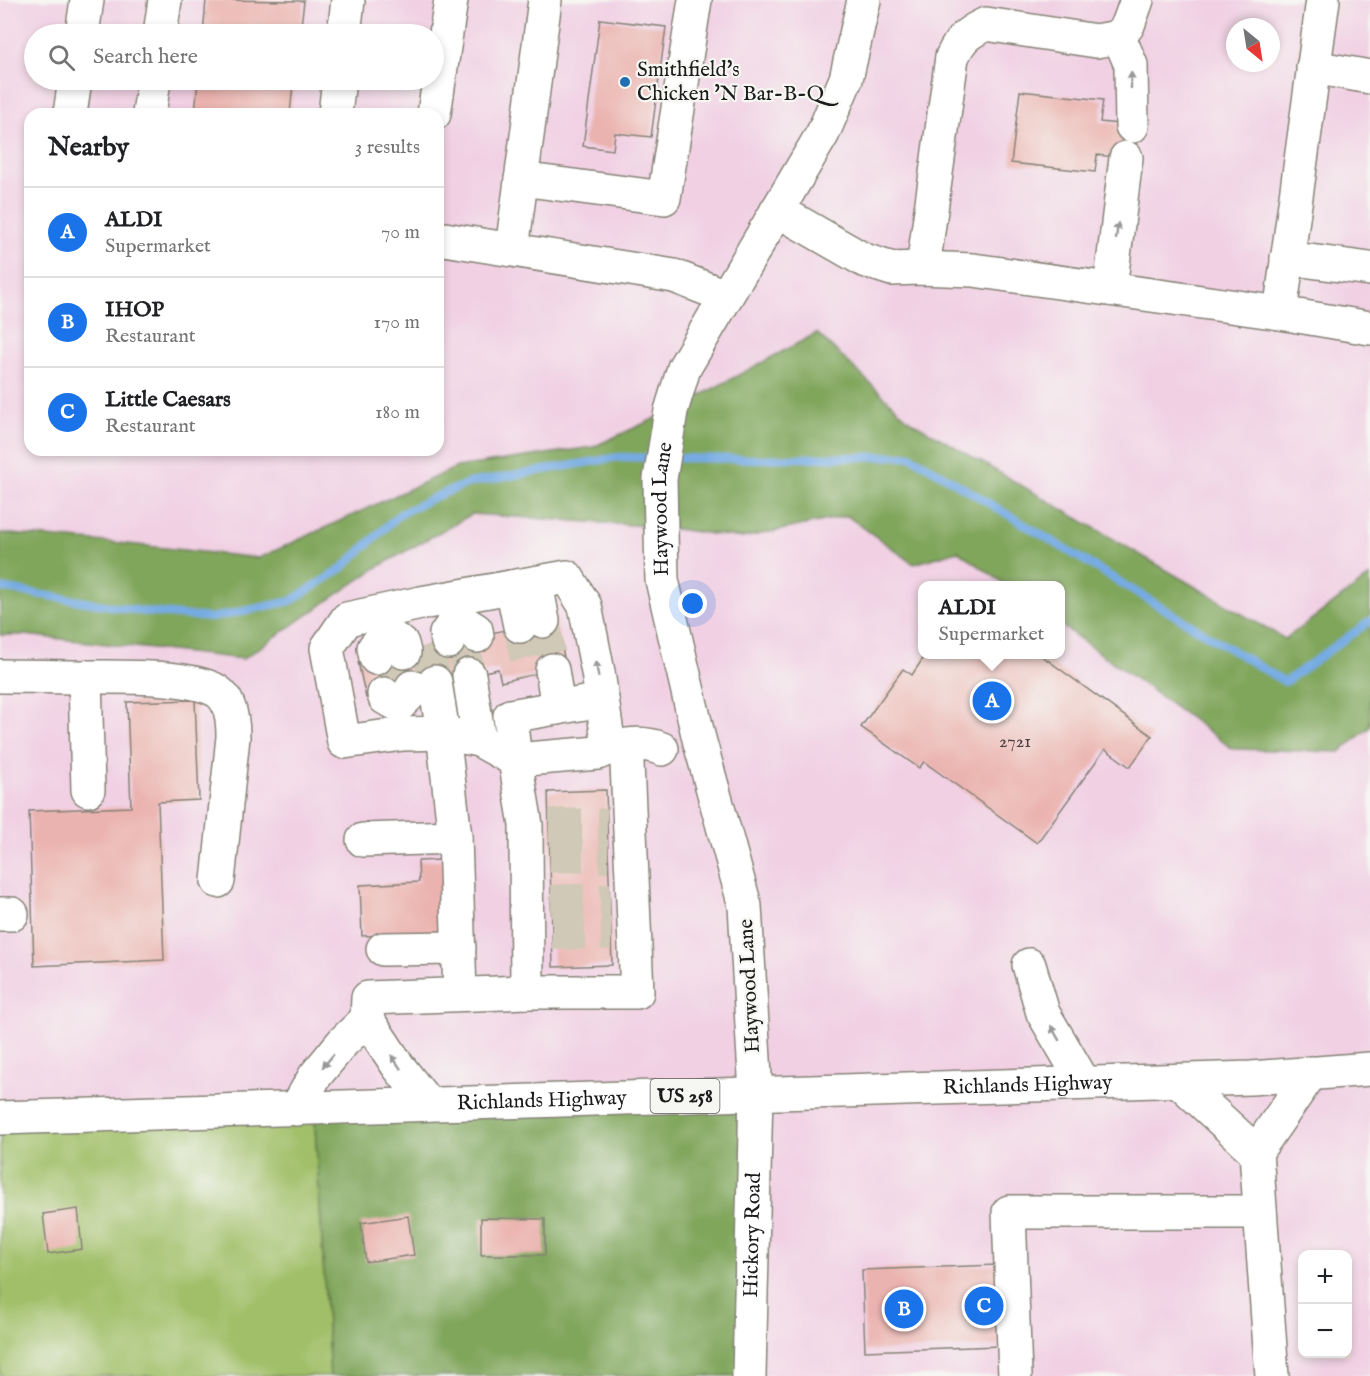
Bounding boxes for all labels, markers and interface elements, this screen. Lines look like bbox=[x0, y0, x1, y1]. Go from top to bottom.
north arrow bbox=[1226, 18, 1280, 72]
search box bbox=[24, 24, 444, 90]
icon: search bbox=[45, 41, 78, 74]
text: Search here bbox=[93, 43, 198, 71]
place label: Smithfield's Chicken 'N Bar-B-Q bbox=[637, 57, 839, 108]
one-way arrow bbox=[1127, 70, 1136, 89]
marker: Smithfield's Chicken 'N Bar-B-Q bbox=[618, 75, 632, 89]
text: Nearby bbox=[48, 131, 129, 164]
text: 3 results bbox=[355, 135, 420, 160]
text: ALDI bbox=[105, 206, 162, 234]
text: A bbox=[61, 220, 74, 245]
text: 70 m bbox=[381, 220, 420, 245]
one-way arrow bbox=[1112, 221, 1122, 240]
text: Supermarket bbox=[105, 234, 211, 259]
text: IHOP bbox=[105, 296, 164, 324]
text: B bbox=[61, 310, 74, 335]
text: 170 m bbox=[374, 310, 420, 335]
text: Restaurant bbox=[105, 324, 196, 349]
text: Little Caesars bbox=[105, 386, 231, 414]
text: C bbox=[60, 400, 75, 425]
text: 180 m bbox=[375, 400, 420, 425]
text: Restaurant bbox=[105, 414, 196, 439]
street label: Haywood Lane bbox=[646, 440, 679, 576]
popup bbox=[918, 581, 1065, 659]
your location bbox=[678, 589, 707, 618]
text: ALDI bbox=[939, 594, 996, 622]
text: Supermarket bbox=[939, 622, 1044, 647]
one-way arrow bbox=[592, 659, 601, 678]
pin: A bbox=[972, 678, 1012, 724]
house number: 2721 bbox=[999, 731, 1031, 754]
street label: Haywood Lane bbox=[733, 918, 767, 1054]
one-way arrow bbox=[1050, 1024, 1060, 1041]
one-way arrow bbox=[321, 1053, 334, 1069]
one-way arrow bbox=[390, 1055, 402, 1071]
street label: Richlands Highway bbox=[942, 1069, 1113, 1101]
road number: US 258 bbox=[650, 1079, 720, 1113]
street label: Richlands Highway bbox=[456, 1084, 628, 1117]
street label: Hickory Road bbox=[737, 1171, 768, 1298]
map controls bbox=[1298, 1250, 1352, 1358]
button: + bbox=[1298, 1250, 1352, 1304]
pin: C bbox=[964, 1284, 1004, 1328]
pin: B bbox=[884, 1286, 924, 1332]
button: − bbox=[1298, 1304, 1352, 1358]

